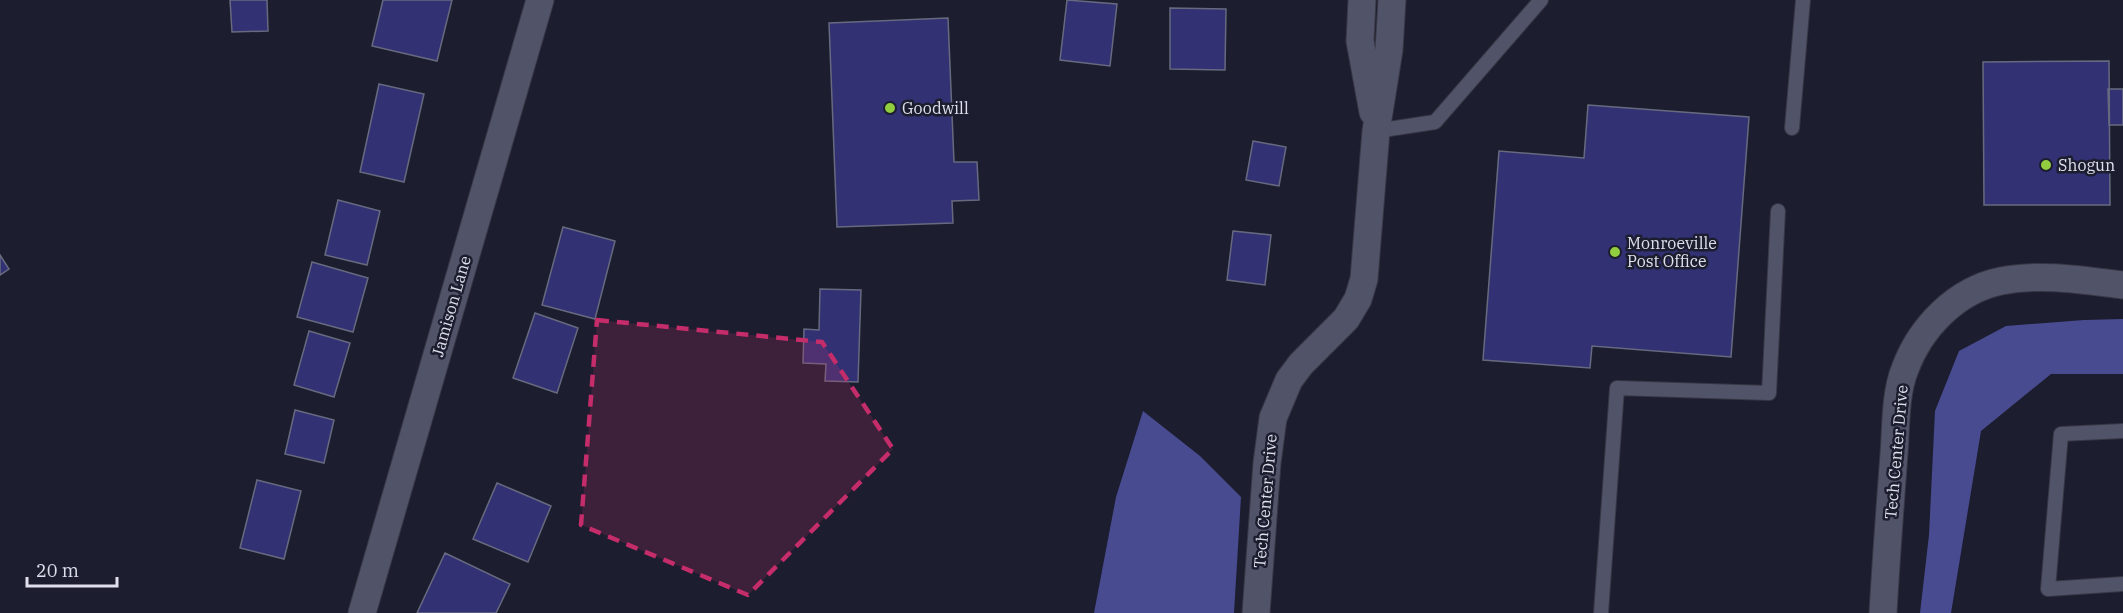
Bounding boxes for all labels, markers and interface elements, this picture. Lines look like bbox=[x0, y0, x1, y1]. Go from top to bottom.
place label: Goodwill bbox=[902, 98, 969, 118]
marker: Goodwill bbox=[883, 101, 897, 115]
place label: Shogun bbox=[2058, 155, 2115, 175]
marker: Shogun bbox=[2039, 158, 2053, 172]
place label: Monroeville Post Office bbox=[1627, 233, 1717, 271]
marker: Monroeville Post Office bbox=[1608, 245, 1622, 259]
street label: Jamison Lane bbox=[427, 253, 475, 359]
street label: Tech Center Drive bbox=[1880, 384, 1912, 520]
street label: Tech Center Drive bbox=[1249, 433, 1281, 569]
scale bar bbox=[27, 550, 117, 588]
text: 20 m bbox=[36, 559, 79, 582]

